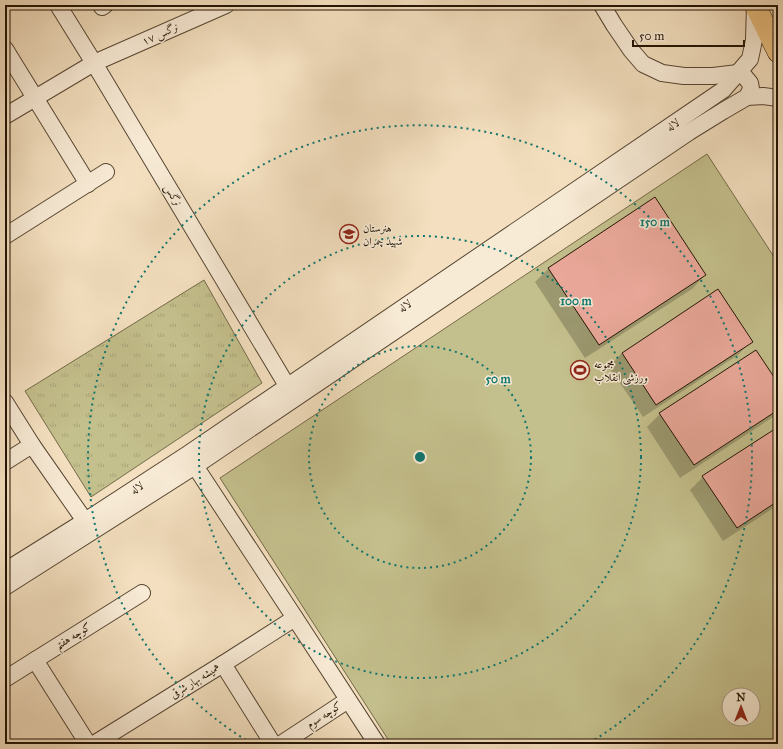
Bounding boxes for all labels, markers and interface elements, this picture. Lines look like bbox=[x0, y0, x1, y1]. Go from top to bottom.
street label: نرگس ۱۷ bbox=[140, 20, 181, 49]
scale bar bbox=[633, 22, 744, 48]
text: 50 m bbox=[639, 29, 664, 43]
street label: لاله bbox=[664, 116, 682, 134]
street label: نرگس bbox=[161, 182, 185, 209]
text: 150 m bbox=[640, 215, 671, 229]
place label: هنرستان شهید چمران bbox=[363, 222, 403, 249]
school or university icon: هنرستان شهید چمران bbox=[338, 223, 360, 245]
text: 100 m bbox=[560, 294, 593, 308]
street label: لاله bbox=[396, 297, 414, 315]
place label: مجموعه ورزشی انقلاب bbox=[594, 358, 648, 385]
sports icon: مجموعه ورزشی انقلاب bbox=[569, 359, 591, 381]
text: 50 m bbox=[485, 372, 512, 386]
centre of rings bbox=[413, 450, 427, 464]
street label: لاله bbox=[128, 479, 146, 497]
street label: کوچه هفتم bbox=[53, 620, 95, 655]
street label: همیشه بهار شرقی bbox=[168, 661, 223, 702]
north arrow bbox=[721, 687, 761, 727]
text: N bbox=[736, 691, 746, 704]
street label: کوچه سوم bbox=[304, 699, 346, 734]

